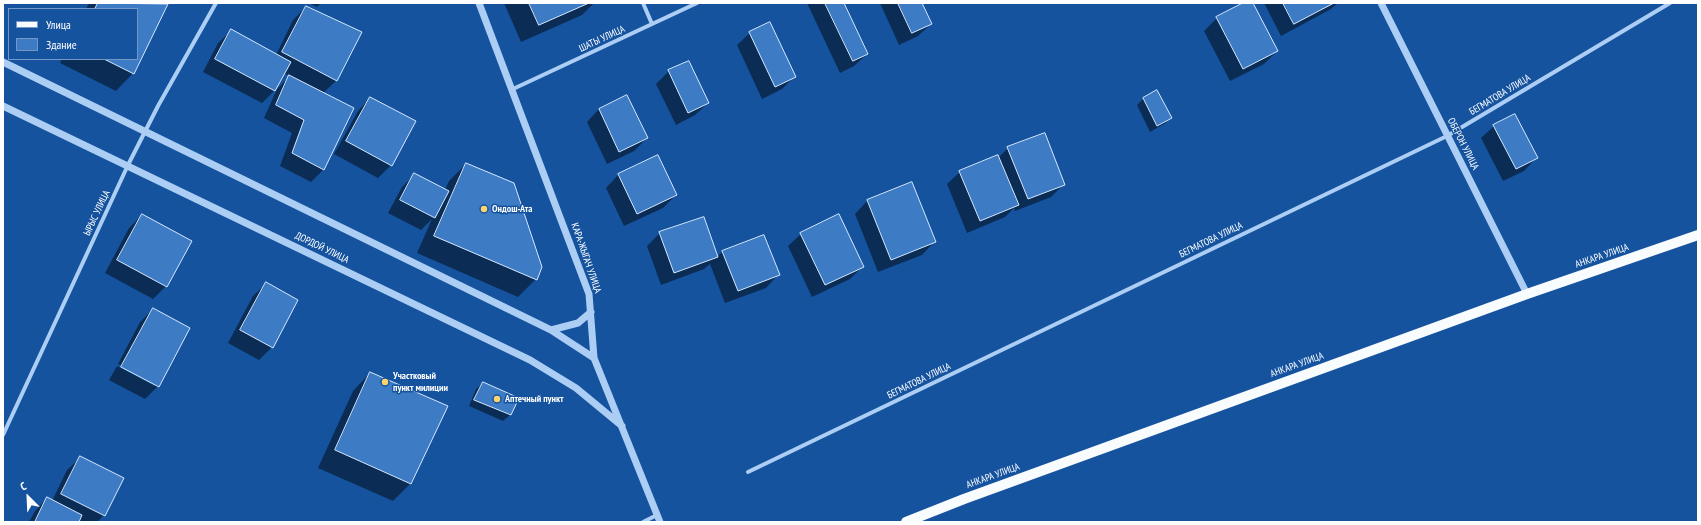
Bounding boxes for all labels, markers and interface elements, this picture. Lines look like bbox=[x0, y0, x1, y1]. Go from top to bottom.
legend bbox=[8, 8, 138, 60]
text: Улица bbox=[46, 17, 71, 32]
street label: ШАТЫ УЛИЦА bbox=[577, 23, 627, 55]
text: Здание bbox=[46, 37, 77, 52]
street label: БЕГМАТОВА УЛИЦА bbox=[1467, 72, 1533, 118]
street label: ОБЕРОН УЛИЦА bbox=[1445, 116, 1481, 172]
street label: ЫРЫС УЛИЦА bbox=[81, 188, 113, 238]
place label: Ондош-Ата bbox=[492, 203, 532, 215]
marker: Ондош-Ата bbox=[479, 204, 489, 214]
street label: БЕГМАТОВА УЛИЦА bbox=[1177, 219, 1245, 261]
street label: КАРА-ЖЫГАЧ УЛИЦА bbox=[568, 221, 604, 295]
street label: ДОРДОЙ УЛИЦА bbox=[293, 230, 351, 266]
street label: АНКАРА УЛИЦА bbox=[1574, 241, 1630, 271]
street label: АНКАРА УЛИЦА bbox=[1269, 350, 1325, 380]
street label: БЕГМАТОВА УЛИЦА bbox=[885, 360, 953, 402]
place label: Участковый пункт милиции bbox=[393, 370, 448, 394]
marker: Участковый пункт милиции bbox=[380, 377, 390, 387]
place label: Аптечный пункт bbox=[505, 393, 564, 405]
marker: Аптечный пункт bbox=[492, 394, 502, 404]
street label: АНКАРА УЛИЦА bbox=[965, 461, 1021, 491]
north arrow bbox=[8, 477, 48, 517]
text: С bbox=[18, 479, 28, 493]

